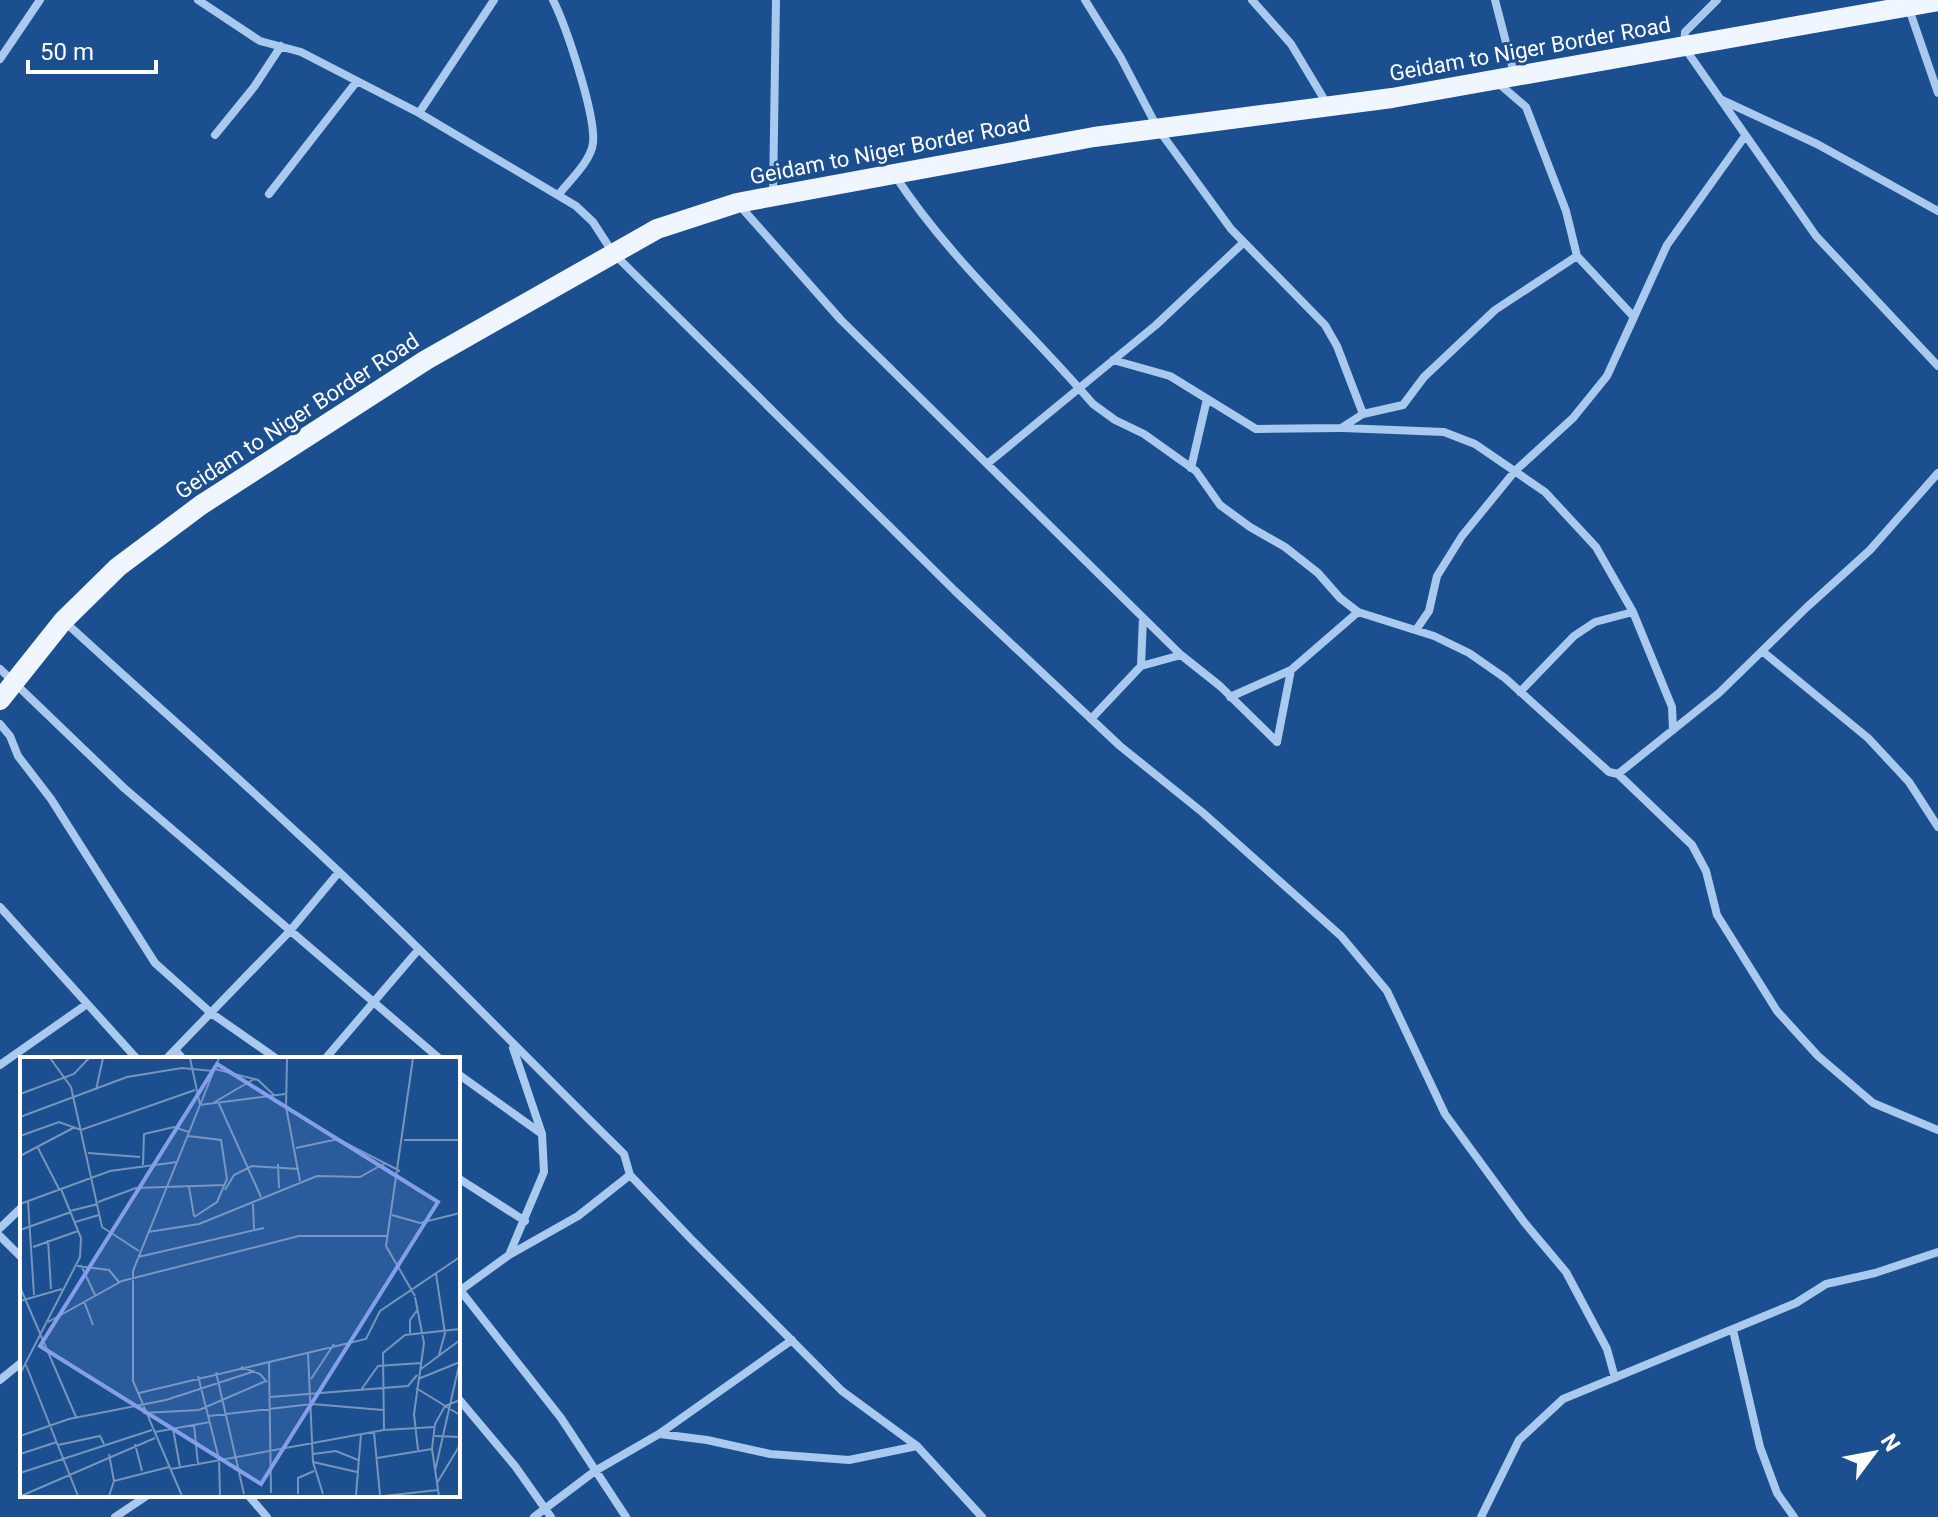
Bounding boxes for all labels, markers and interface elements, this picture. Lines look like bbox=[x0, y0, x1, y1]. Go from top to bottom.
street label: Geidam to Niger Border Road bbox=[1387, 12, 1673, 86]
scale bar bbox=[28, 24, 156, 74]
text: 50 m bbox=[40, 38, 94, 66]
street label: Geidam to Niger Border Road bbox=[748, 111, 1032, 189]
street label: Geidam to Niger Border Road bbox=[171, 328, 423, 504]
inset map bbox=[20, 1057, 460, 1497]
north arrow bbox=[1834, 1413, 1914, 1493]
text: N bbox=[1876, 1429, 1905, 1456]

